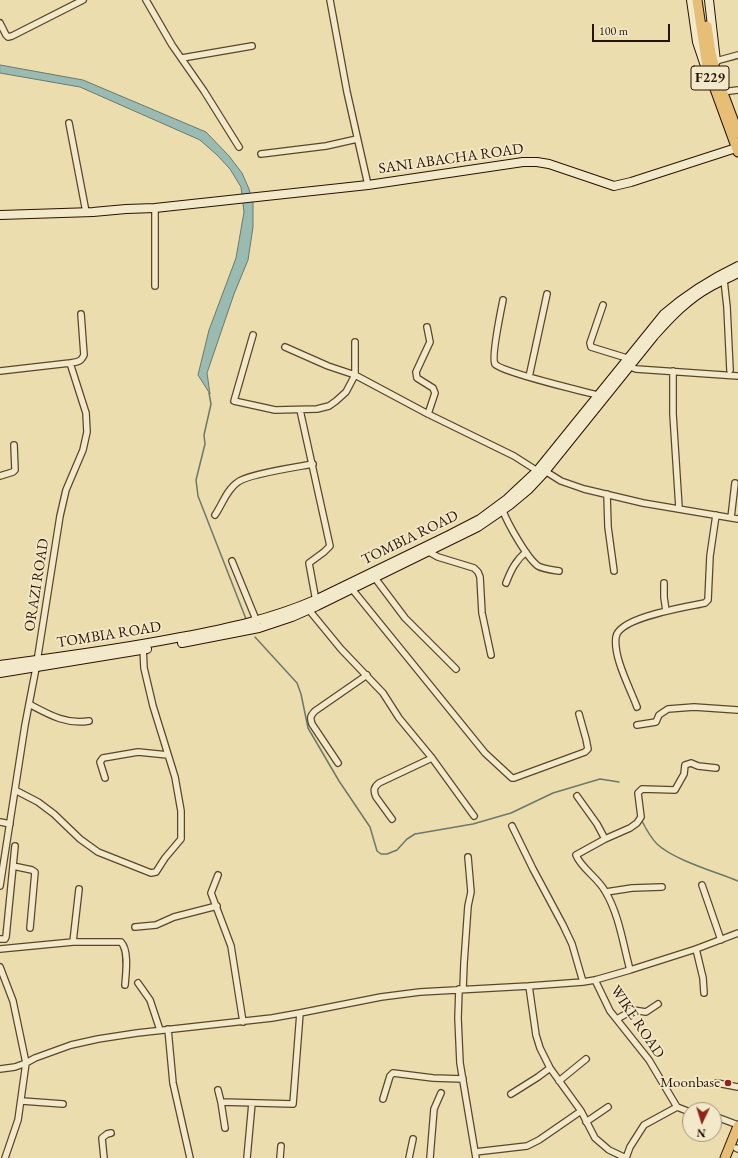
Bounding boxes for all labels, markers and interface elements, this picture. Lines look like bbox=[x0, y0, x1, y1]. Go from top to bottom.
scale bar bbox=[594, 16, 672, 42]
text: 100 m bbox=[599, 23, 628, 39]
road number: F229 bbox=[691, 66, 729, 90]
street label: SANI ABACHA ROAD bbox=[377, 140, 525, 178]
street label: TOMBIA ROAD bbox=[359, 507, 461, 569]
street label: ORAZI ROAD bbox=[21, 537, 53, 633]
street label: TOMBIA ROAD bbox=[56, 618, 162, 652]
street label: WIKE ROAD bbox=[606, 982, 668, 1062]
place label: Moonbase bbox=[660, 1074, 720, 1092]
marker: Moonbase bbox=[723, 1078, 733, 1088]
north arrow bbox=[682, 1102, 722, 1142]
text: N bbox=[696, 1126, 706, 1140]

